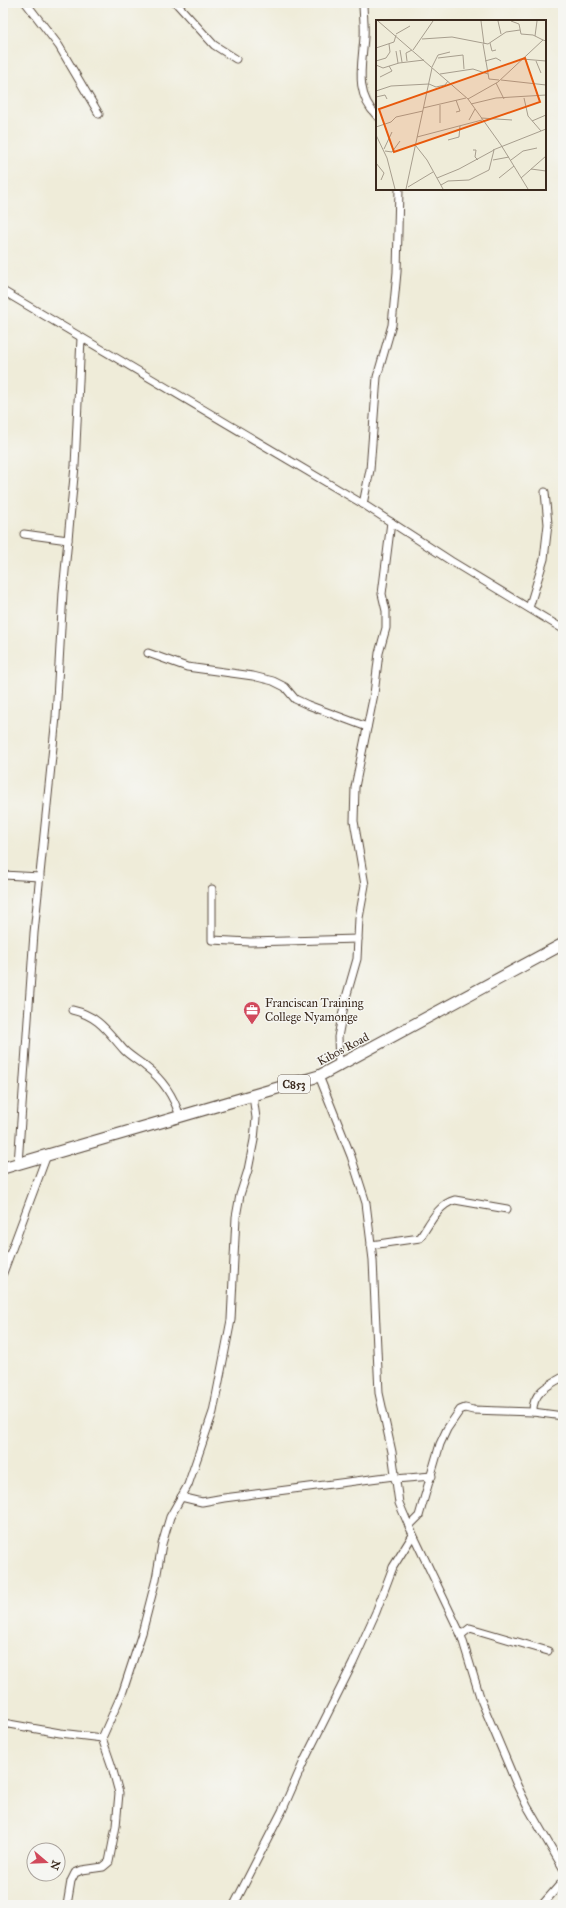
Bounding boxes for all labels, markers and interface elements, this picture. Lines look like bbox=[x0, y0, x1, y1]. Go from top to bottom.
inset map bbox=[376, 20, 546, 190]
place label: Franciscan Training College Nyamonge bbox=[265, 996, 364, 1025]
office icon: Franciscan Training College Nyamonge bbox=[242, 1000, 262, 1025]
street label: Kibos Road bbox=[315, 1030, 371, 1068]
road number: C853 bbox=[278, 1075, 310, 1093]
north arrow bbox=[26, 1842, 66, 1882]
text: N bbox=[47, 1859, 63, 1872]

